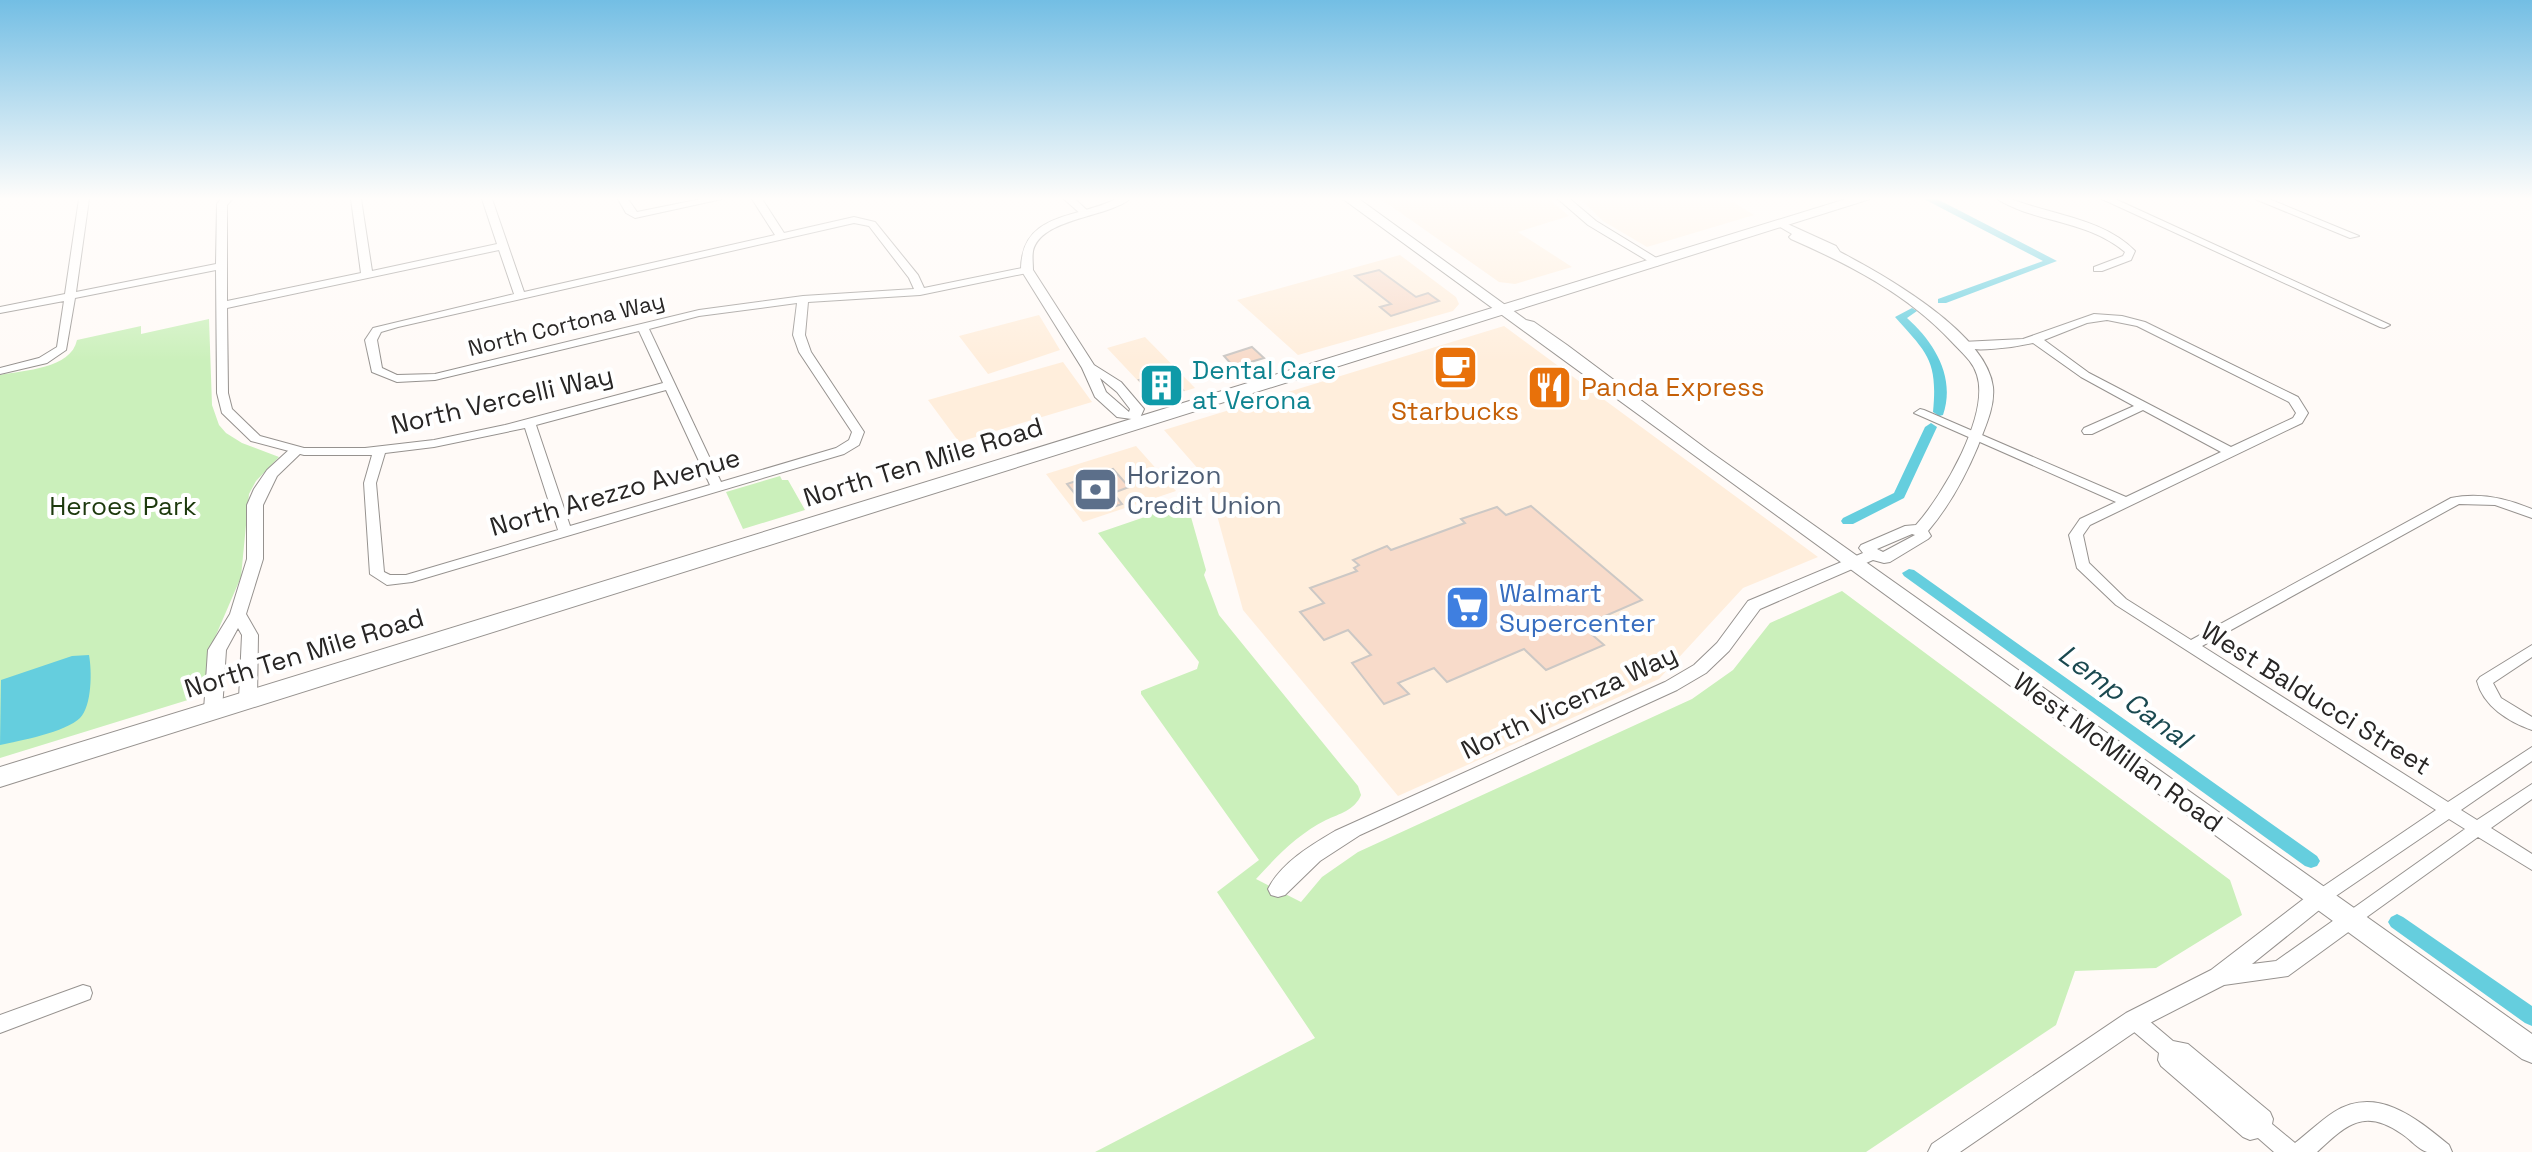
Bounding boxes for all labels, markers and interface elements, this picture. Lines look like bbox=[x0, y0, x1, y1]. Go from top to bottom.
street label: North Cortona Way bbox=[465, 286, 667, 362]
cafe icon: Starbucks bbox=[1431, 344, 1479, 392]
place label: Dental Care at Verona bbox=[1192, 353, 1336, 417]
street label: North Vercelli Way bbox=[388, 358, 616, 442]
building icon: Dental Care at Verona bbox=[1137, 361, 1185, 409]
restaurant icon: Panda Express bbox=[1526, 363, 1574, 411]
place label: Panda Express bbox=[1581, 370, 1765, 404]
place label: Starbucks bbox=[1391, 394, 1519, 428]
street label: North Ten Mile Road bbox=[799, 409, 1047, 515]
street label: North Arezzo Avenue bbox=[486, 440, 744, 544]
place label: Horizon Credit Union bbox=[1127, 458, 1282, 522]
bank icon: Horizon Credit Union bbox=[1072, 466, 1120, 514]
park label: Heroes Park bbox=[49, 489, 197, 523]
place label: Walmart Supercenter bbox=[1499, 576, 1656, 640]
supermarket icon: Walmart Supercenter bbox=[1444, 584, 1492, 632]
street label: North Ten Mile Road bbox=[180, 600, 428, 706]
street label: West Balducci Street bbox=[2195, 613, 2437, 783]
water label: Lemp Canal bbox=[2052, 636, 2201, 758]
street label: North Vicenza Way bbox=[1455, 637, 1683, 767]
street label: West McMillan Road bbox=[2007, 665, 2229, 839]

